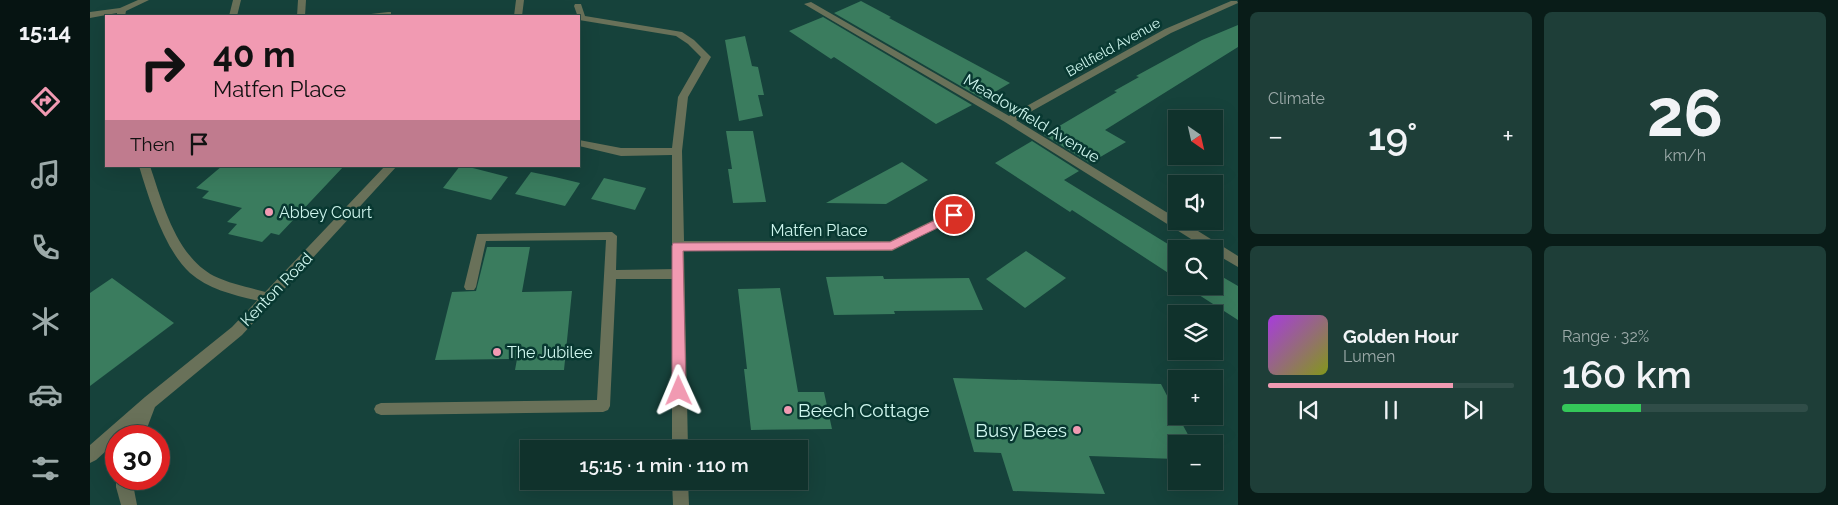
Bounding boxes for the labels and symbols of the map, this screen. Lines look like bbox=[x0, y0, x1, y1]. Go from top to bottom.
street label: Bellfield Avenue bbox=[1063, 14, 1163, 80]
street label: Meadowfield Avenue bbox=[960, 70, 1103, 167]
north arrow bbox=[1168, 110, 1222, 165]
pin bbox=[933, 194, 975, 236]
place label: Abbey Court bbox=[279, 203, 373, 222]
marker: Abbey Court bbox=[263, 206, 275, 218]
street label: Matfen Place bbox=[771, 221, 867, 240]
street label: Kenton Road bbox=[237, 249, 316, 330]
place label: The Jubilee bbox=[507, 343, 593, 362]
marker: The Jubilee bbox=[491, 346, 503, 358]
position arrow bbox=[652, 364, 704, 416]
place label: Beech Cottage bbox=[798, 399, 930, 421]
marker: Beech Cottage bbox=[782, 404, 794, 416]
place label: Busy Bees bbox=[975, 419, 1067, 441]
marker: Busy Bees bbox=[1071, 424, 1083, 436]
speed limit sign: 30 bbox=[105, 425, 170, 490]

